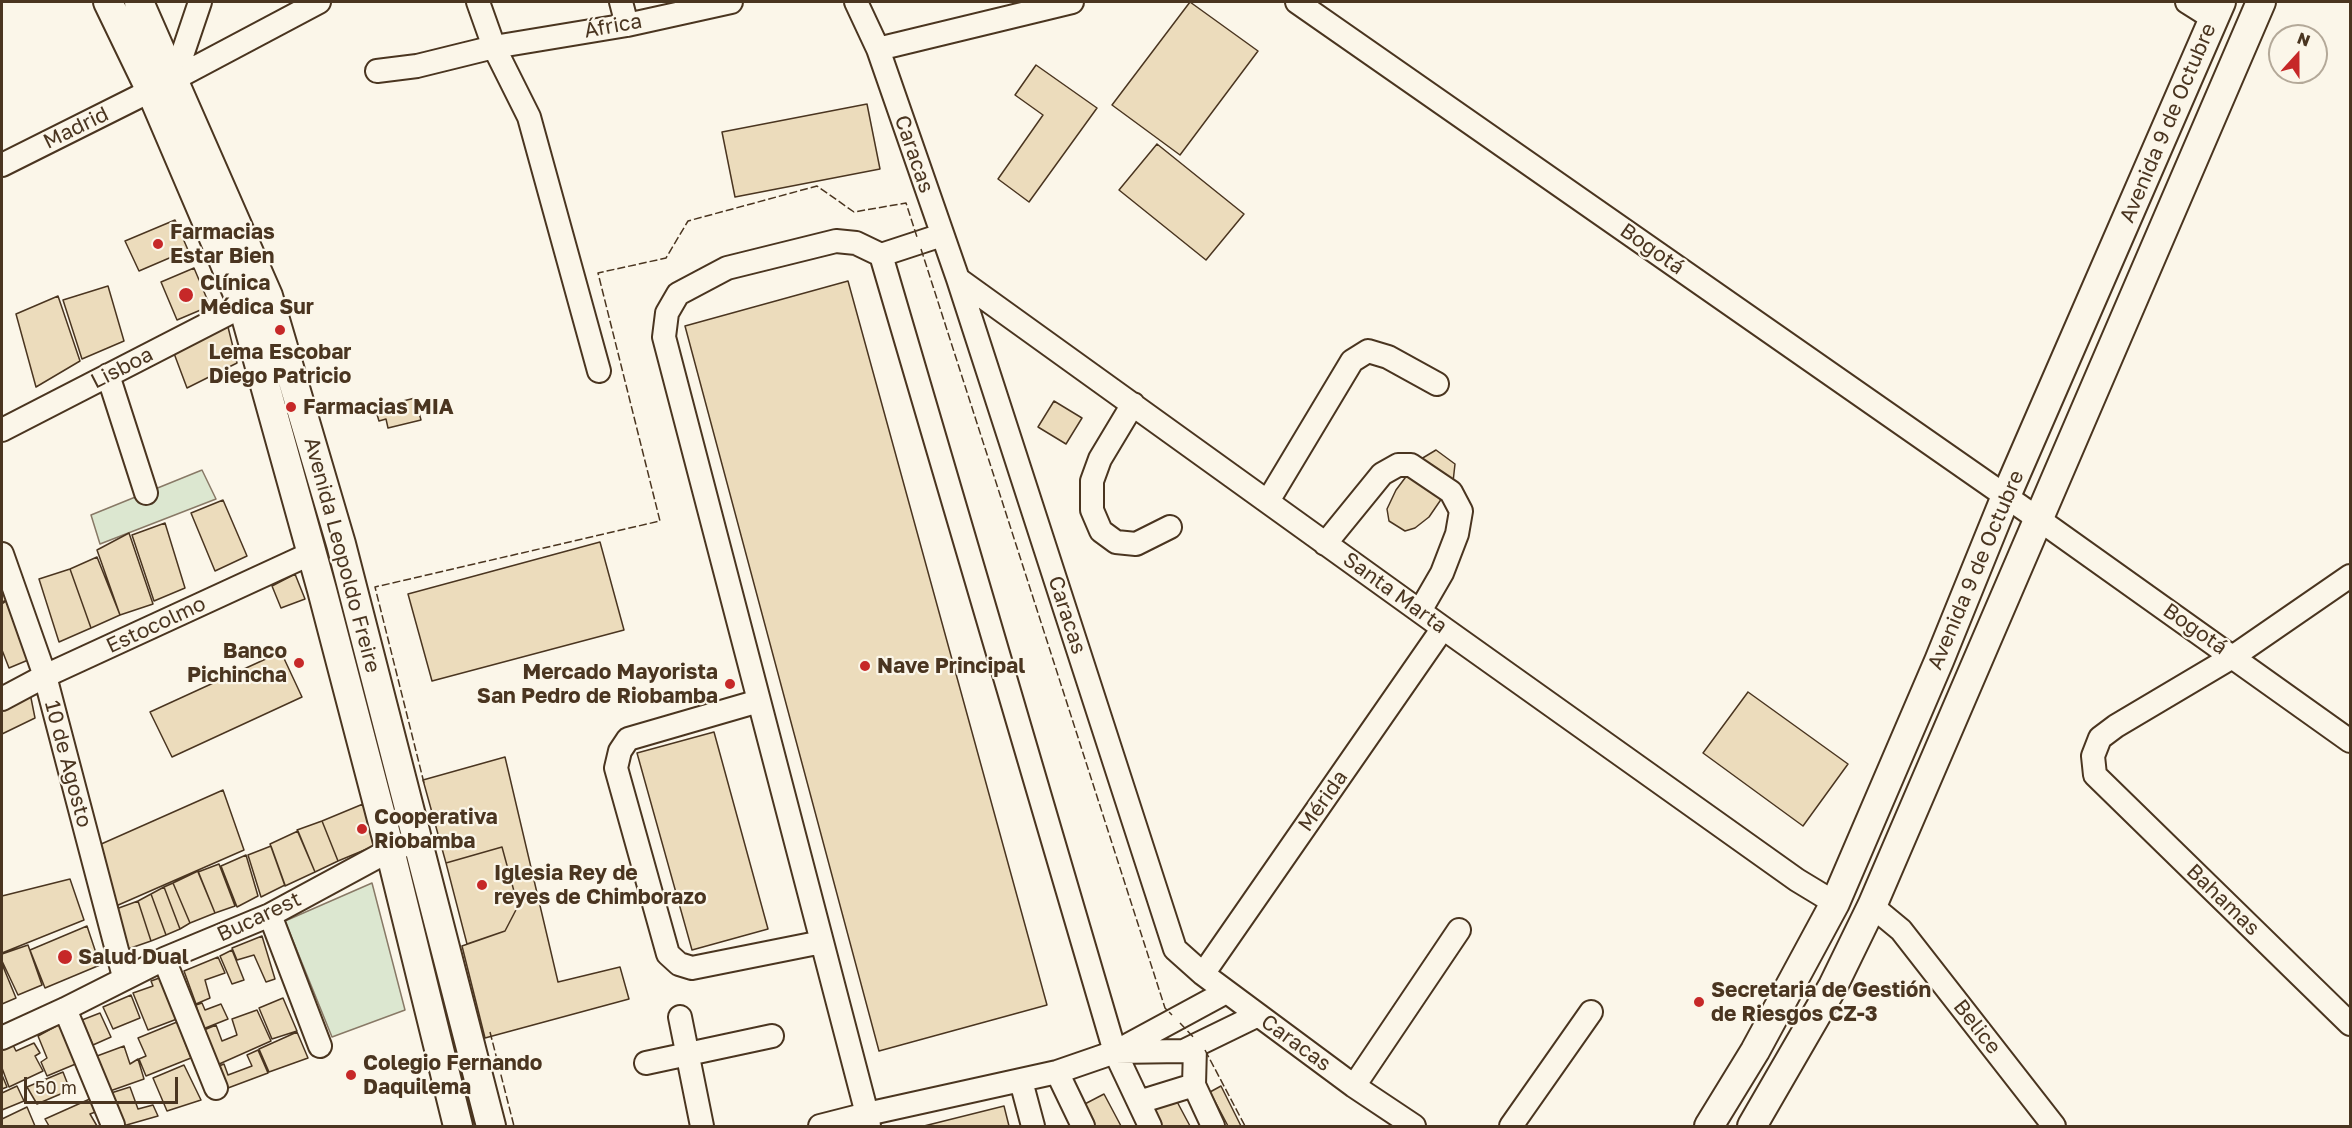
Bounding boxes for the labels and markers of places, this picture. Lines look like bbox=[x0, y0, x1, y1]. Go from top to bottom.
place label: Farmacias Estar Bien bbox=[170, 219, 275, 269]
marker: Farmacias Estar Bien bbox=[151, 237, 165, 251]
place label: Clínica Médica Sur bbox=[200, 270, 314, 320]
marker: Clínica Médica Sur bbox=[177, 286, 195, 304]
marker: Lema Escobar Diego Patricio bbox=[273, 323, 287, 337]
place label: Lema Escobar Diego Patricio bbox=[209, 339, 351, 389]
place label: Farmacias MIA bbox=[303, 394, 454, 420]
marker: Farmacias MIA bbox=[284, 400, 298, 414]
place label: Banco Pichincha bbox=[187, 638, 287, 688]
place label: Nave Principal bbox=[877, 653, 1025, 679]
marker: Banco Pichincha bbox=[292, 656, 306, 670]
place label: Mercado Mayorista San Pedro de Riobamba bbox=[477, 659, 718, 709]
marker: Nave Principal bbox=[858, 659, 872, 673]
marker: Mercado Mayorista San Pedro de Riobamba bbox=[723, 677, 737, 691]
place label: Cooperativa Riobamba bbox=[374, 804, 498, 854]
marker: Cooperativa Riobamba bbox=[355, 822, 369, 836]
place label: Iglesia Rey de reyes de Chimborazo bbox=[494, 860, 707, 910]
marker: Iglesia Rey de reyes de Chimborazo bbox=[475, 878, 489, 892]
place label: Salud Dual bbox=[78, 944, 189, 970]
marker: Salud Dual bbox=[56, 948, 74, 966]
place label: Secretaria de Gestión de Riesgos CZ-3 bbox=[1711, 977, 1931, 1027]
marker: Secretaria de Gestión de Riesgos CZ-3 bbox=[1692, 995, 1706, 1009]
place label: Colegio Fernando Daquilema bbox=[363, 1050, 542, 1100]
marker: Colegio Fernando Daquilema bbox=[344, 1068, 358, 1082]

